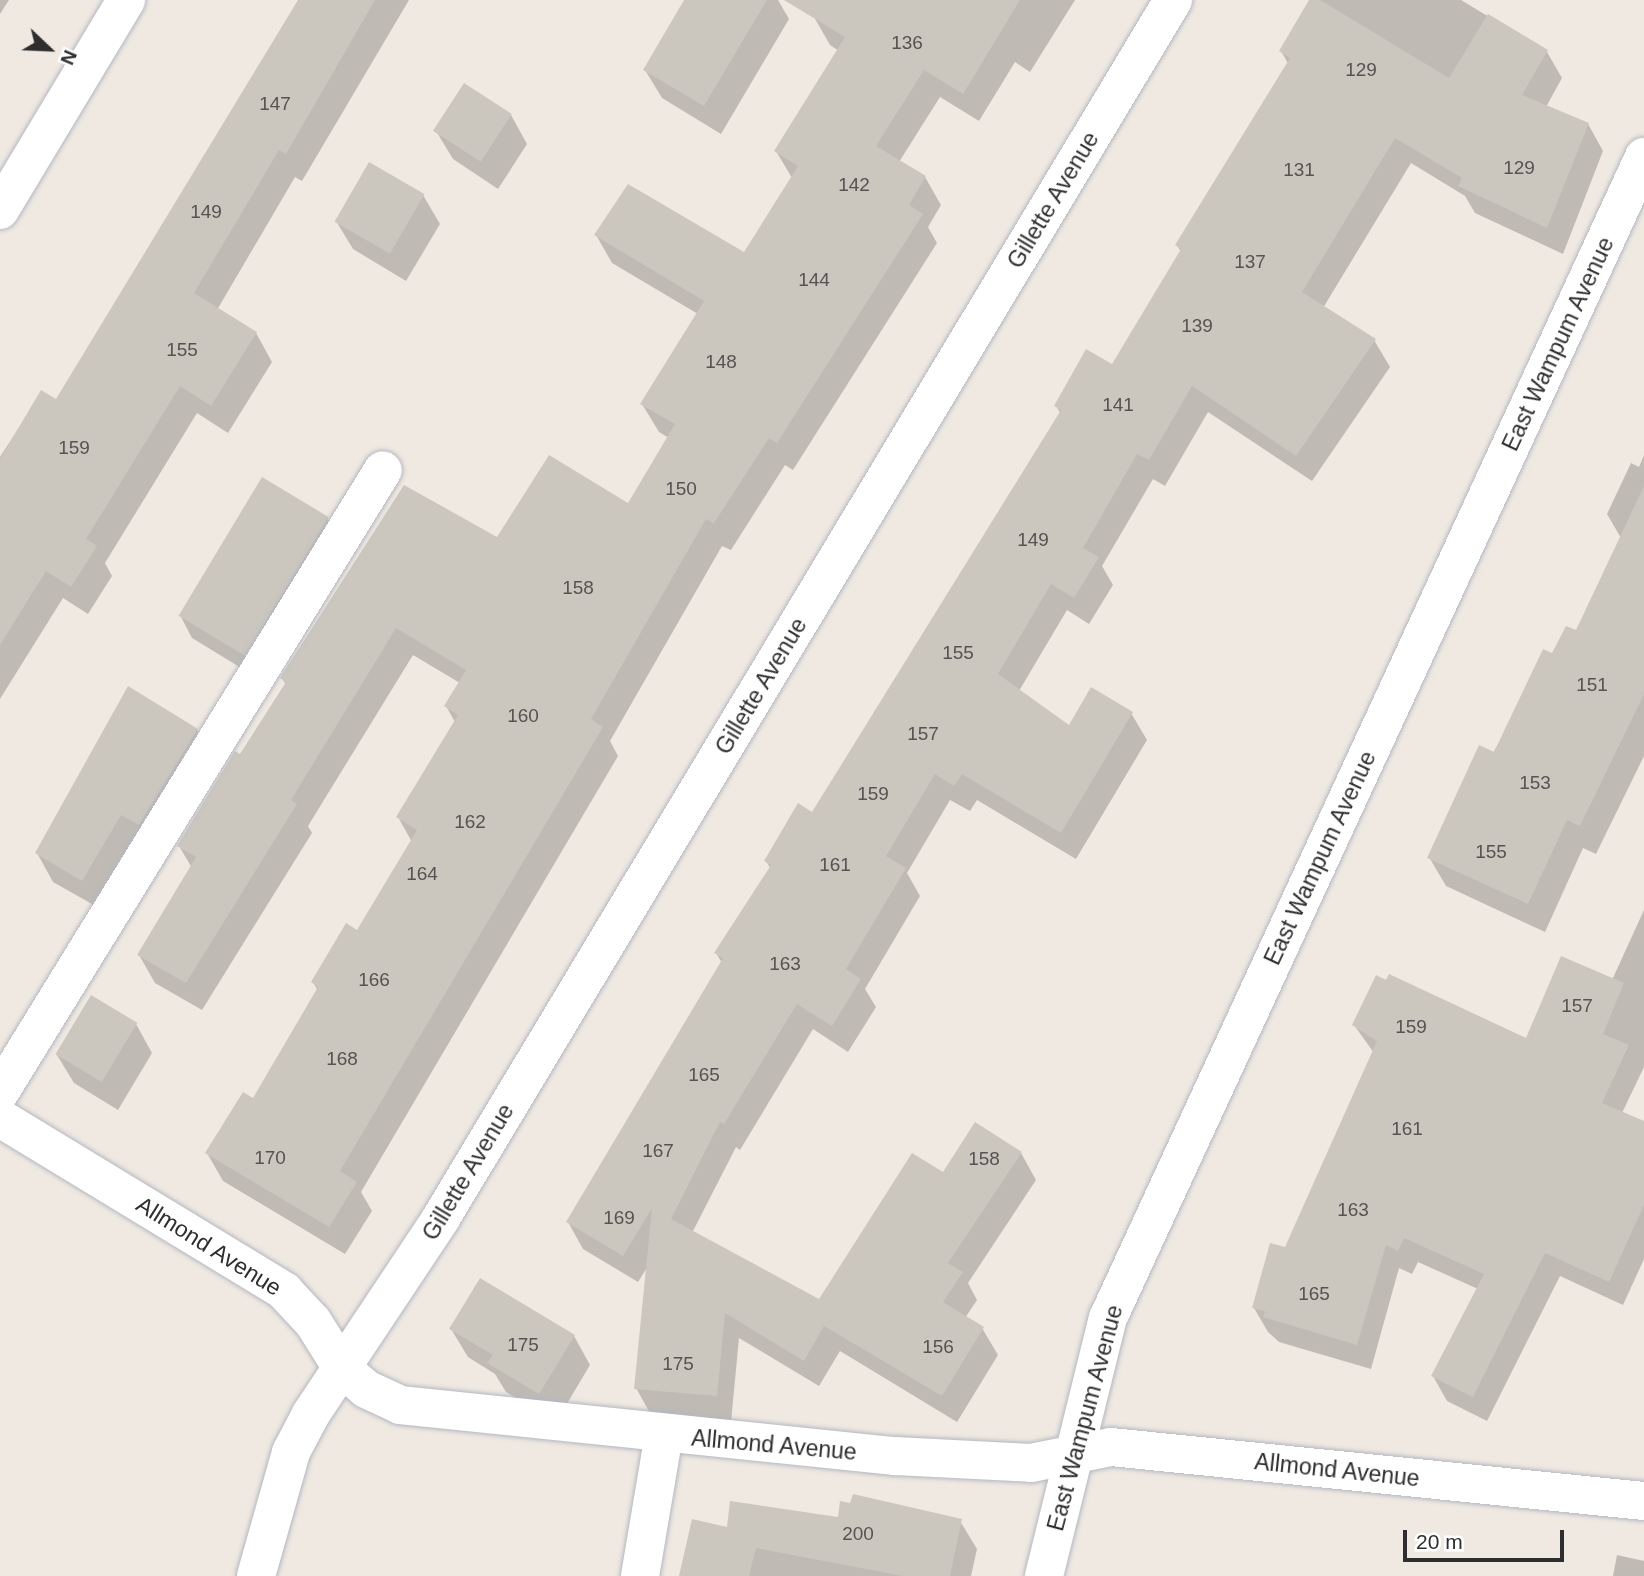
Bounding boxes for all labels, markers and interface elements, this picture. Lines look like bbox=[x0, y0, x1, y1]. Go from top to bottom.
north arrow bbox=[14, 14, 84, 84]
house number: 136 bbox=[891, 32, 923, 54]
text: N bbox=[56, 47, 81, 68]
house number: 129 bbox=[1345, 59, 1377, 81]
house number: 147 bbox=[259, 93, 291, 115]
street label: Gillette Avenue bbox=[1001, 126, 1105, 274]
house number: 129 bbox=[1503, 157, 1535, 179]
house number: 131 bbox=[1283, 159, 1315, 181]
house number: 142 bbox=[838, 174, 870, 196]
house number: 149 bbox=[190, 201, 222, 223]
street label: East Wampum Avenue bbox=[1496, 232, 1620, 456]
house number: 137 bbox=[1234, 251, 1266, 273]
house number: 144 bbox=[798, 269, 830, 291]
house number: 139 bbox=[1181, 315, 1213, 337]
house number: 155 bbox=[166, 339, 198, 361]
house number: 148 bbox=[705, 351, 737, 373]
house number: 141 bbox=[1102, 394, 1134, 416]
house number: 159 bbox=[58, 437, 90, 459]
house number: 150 bbox=[665, 478, 697, 500]
house number: 149 bbox=[1017, 529, 1049, 551]
house number: 158 bbox=[562, 577, 594, 599]
street label: Gillette Avenue bbox=[709, 612, 813, 760]
house number: 155 bbox=[942, 642, 974, 664]
house number: 151 bbox=[1576, 674, 1608, 696]
house number: 160 bbox=[507, 705, 539, 727]
house number: 157 bbox=[907, 723, 939, 745]
street label: East Wampum Avenue bbox=[1258, 746, 1382, 970]
house number: 153 bbox=[1519, 772, 1551, 794]
house number: 159 bbox=[857, 783, 889, 805]
house number: 162 bbox=[454, 811, 486, 833]
house number: 155 bbox=[1475, 841, 1507, 863]
house number: 161 bbox=[819, 854, 851, 876]
house number: 164 bbox=[406, 863, 438, 885]
house number: 163 bbox=[769, 953, 801, 975]
house number: 166 bbox=[358, 969, 390, 991]
house number: 157 bbox=[1561, 995, 1593, 1017]
house number: 159 bbox=[1395, 1016, 1427, 1038]
house number: 168 bbox=[326, 1048, 358, 1070]
house number: 165 bbox=[688, 1064, 720, 1086]
street label: Gillette Avenue bbox=[416, 1098, 520, 1246]
house number: 161 bbox=[1391, 1118, 1423, 1140]
house number: 167 bbox=[642, 1140, 674, 1162]
house number: 170 bbox=[254, 1147, 286, 1169]
house number: 158 bbox=[968, 1148, 1000, 1170]
street label: Allmond Avenue bbox=[131, 1190, 287, 1302]
house number: 163 bbox=[1337, 1199, 1369, 1221]
house number: 169 bbox=[603, 1207, 635, 1229]
house number: 165 bbox=[1298, 1283, 1330, 1305]
street label: East Wampum Avenue bbox=[1041, 1301, 1129, 1535]
house number: 175 bbox=[507, 1334, 539, 1356]
house number: 156 bbox=[922, 1336, 954, 1358]
house number: 175 bbox=[662, 1353, 694, 1375]
street label: Allmond Avenue bbox=[690, 1424, 858, 1466]
street label: Allmond Avenue bbox=[1252, 1448, 1422, 1492]
scale bar bbox=[1406, 1516, 1567, 1560]
house number: 200 bbox=[842, 1523, 874, 1545]
text: 20 m bbox=[1416, 1530, 1463, 1553]

